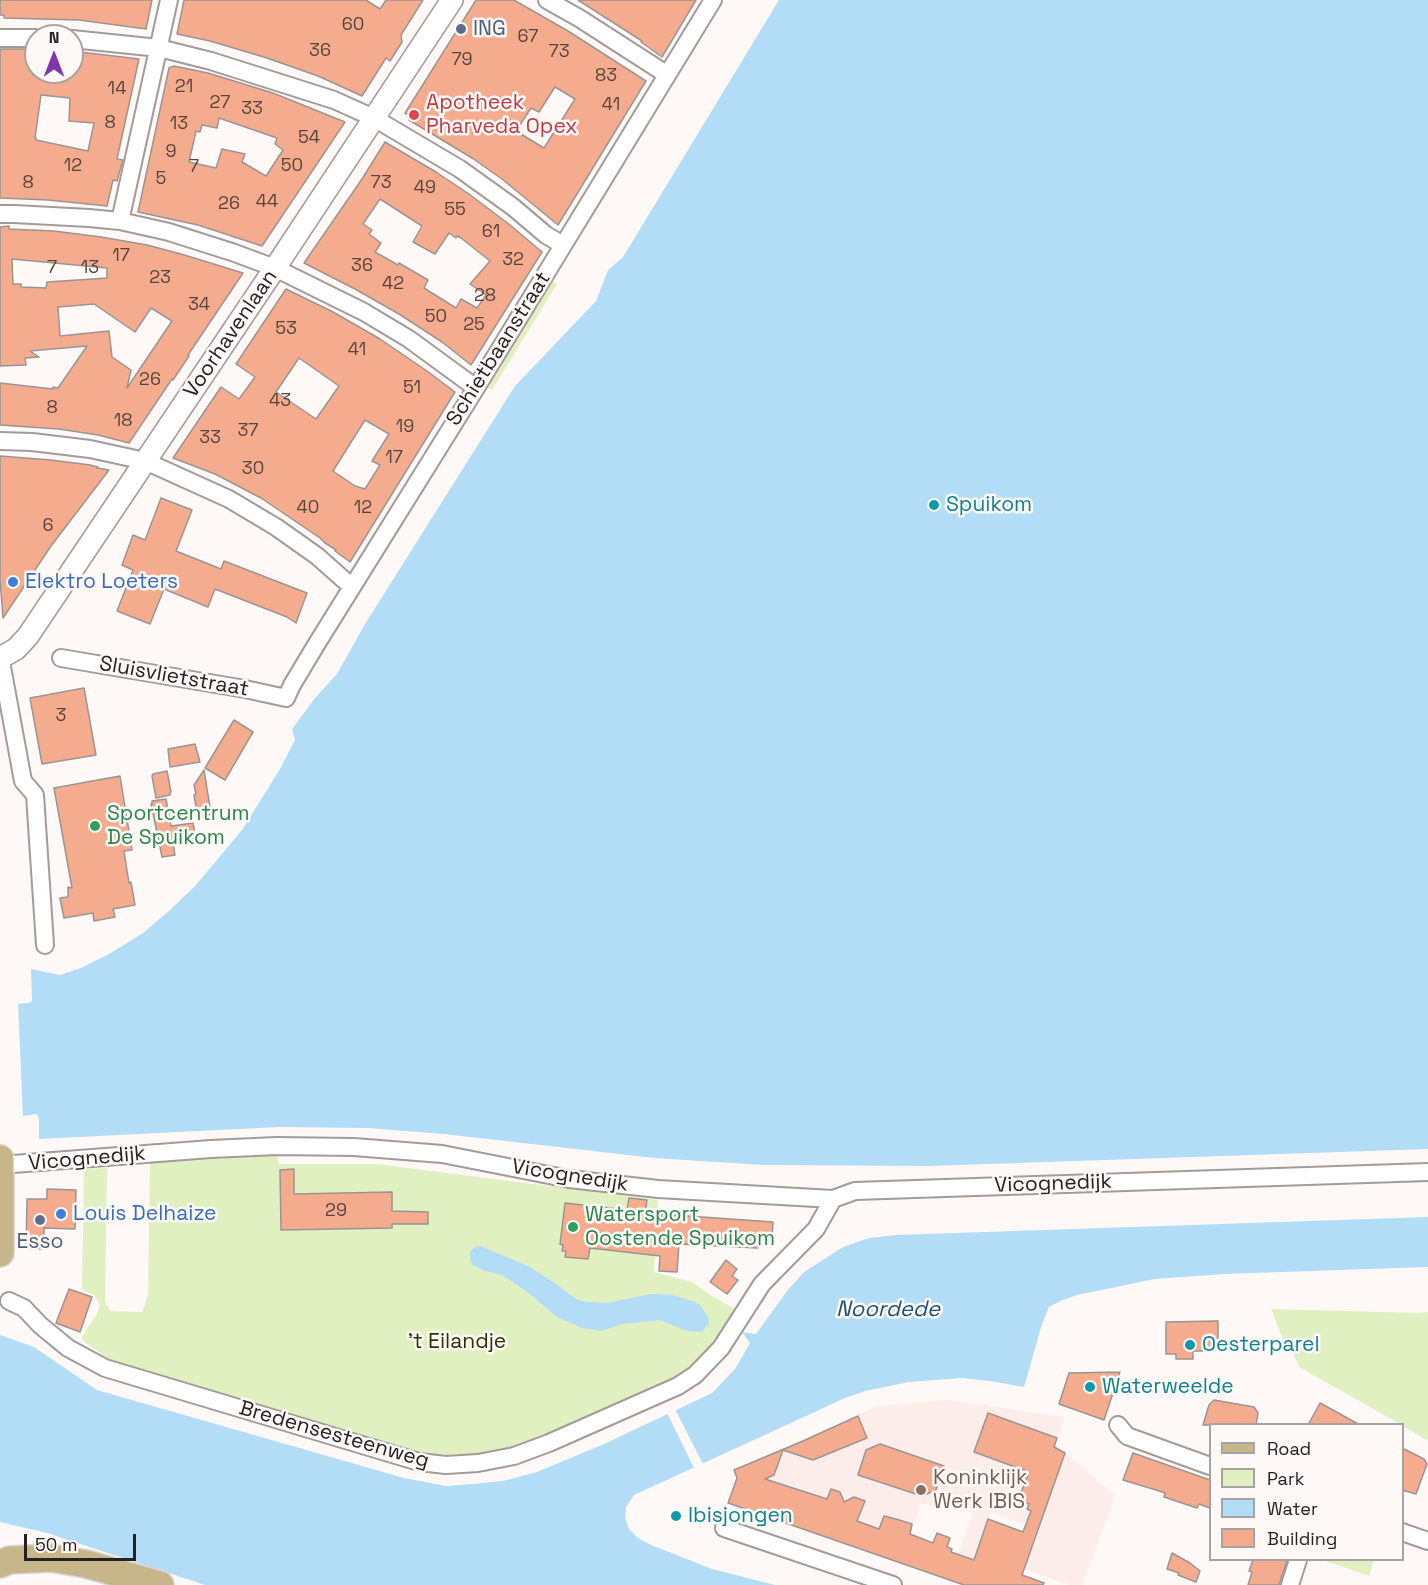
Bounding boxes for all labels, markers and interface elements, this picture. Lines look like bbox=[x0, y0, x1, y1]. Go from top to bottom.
house number: 60 bbox=[342, 14, 364, 36]
place label: ING bbox=[473, 16, 506, 42]
marker: ING bbox=[454, 22, 468, 36]
north arrow bbox=[24, 24, 84, 84]
house number: 67 bbox=[518, 26, 538, 48]
text: N bbox=[49, 27, 59, 48]
house number: 36 bbox=[309, 40, 331, 62]
house number: 73 bbox=[548, 41, 570, 63]
house number: 79 bbox=[451, 49, 473, 71]
house number: 83 bbox=[595, 65, 617, 87]
house number: 21 bbox=[175, 76, 193, 98]
house number: 14 bbox=[108, 78, 126, 100]
place label: Apotheek Pharveda Opex bbox=[426, 90, 578, 140]
house number: 27 bbox=[210, 92, 230, 114]
house number: 41 bbox=[602, 94, 620, 116]
house number: 33 bbox=[241, 98, 263, 120]
marker: Apotheek Pharveda Opex bbox=[407, 108, 421, 122]
house number: 8 bbox=[104, 112, 116, 134]
house number: 13 bbox=[170, 113, 188, 135]
house number: 54 bbox=[298, 127, 320, 149]
house number: 9 bbox=[165, 141, 177, 163]
house number: 12 bbox=[64, 155, 82, 177]
house number: 50 bbox=[281, 155, 303, 177]
house number: 7 bbox=[189, 156, 199, 178]
house number: 5 bbox=[156, 168, 166, 190]
house number: 8 bbox=[22, 172, 34, 194]
house number: 73 bbox=[370, 172, 392, 194]
house number: 49 bbox=[414, 177, 436, 199]
house number: 44 bbox=[256, 191, 278, 213]
house number: 26 bbox=[218, 193, 240, 215]
house number: 55 bbox=[444, 199, 466, 221]
house number: 61 bbox=[482, 221, 500, 243]
house number: 17 bbox=[112, 245, 130, 267]
house number: 32 bbox=[502, 249, 524, 271]
house number: 36 bbox=[351, 255, 373, 277]
house number: 7 bbox=[47, 257, 57, 279]
house number: 13 bbox=[81, 257, 99, 279]
street label: Voorhavenlaan bbox=[179, 265, 283, 403]
house number: 23 bbox=[149, 267, 171, 289]
street label: Schietbaanstraat bbox=[441, 267, 557, 431]
house number: 42 bbox=[382, 273, 404, 295]
house number: 28 bbox=[474, 285, 496, 307]
house number: 34 bbox=[188, 294, 210, 316]
house number: 50 bbox=[425, 306, 447, 328]
house number: 25 bbox=[463, 314, 485, 336]
house number: 53 bbox=[275, 318, 297, 340]
house number: 41 bbox=[348, 339, 366, 361]
house number: 26 bbox=[139, 369, 161, 391]
house number: 51 bbox=[403, 377, 421, 399]
house number: 43 bbox=[269, 390, 291, 412]
house number: 8 bbox=[46, 397, 58, 419]
house number: 18 bbox=[114, 410, 132, 432]
house number: 19 bbox=[396, 416, 414, 438]
house number: 37 bbox=[237, 420, 259, 442]
house number: 33 bbox=[199, 427, 221, 449]
house number: 17 bbox=[385, 447, 403, 469]
house number: 30 bbox=[242, 458, 264, 480]
place label: Spuikom bbox=[946, 492, 1032, 518]
house number: 40 bbox=[297, 497, 319, 519]
house number: 12 bbox=[354, 497, 372, 519]
marker: Spuikom bbox=[927, 498, 941, 512]
house number: 6 bbox=[42, 515, 54, 537]
place label: Elektro Loeters bbox=[25, 569, 178, 595]
marker: Elektro Loeters bbox=[6, 575, 20, 589]
street label: Sluisvlietstraat bbox=[97, 651, 251, 703]
house number: 3 bbox=[56, 705, 66, 727]
place label: Sportcentrum De Spuikom bbox=[107, 801, 250, 851]
marker: Sportcentrum De Spuikom bbox=[88, 819, 102, 833]
street label: Vicognedijk bbox=[27, 1141, 147, 1177]
street label: Vicognedijk bbox=[510, 1154, 630, 1198]
street label: Vicognedijk bbox=[994, 1169, 1112, 1199]
house number: 29 bbox=[325, 1200, 347, 1222]
place label: Louis Delhaize bbox=[73, 1201, 216, 1227]
place label: Watersport Oostende Spuikom bbox=[585, 1202, 775, 1252]
marker: Louis Delhaize bbox=[54, 1207, 68, 1221]
marker: Esso bbox=[33, 1213, 47, 1227]
marker: Watersport Oostende Spuikom bbox=[566, 1220, 580, 1234]
place label: Esso bbox=[17, 1229, 63, 1255]
water label: Noordede bbox=[836, 1297, 940, 1323]
park label: 't Eilandje bbox=[408, 1329, 506, 1355]
place label: Oesterparel bbox=[1202, 1332, 1320, 1358]
marker: Oesterparel bbox=[1183, 1338, 1197, 1352]
place label: Waterweelde bbox=[1102, 1374, 1234, 1400]
marker: Waterweelde bbox=[1083, 1380, 1097, 1394]
street label: Bredensesteenweg bbox=[236, 1396, 432, 1474]
legend bbox=[1209, 1423, 1404, 1561]
text: Road bbox=[1267, 1437, 1311, 1460]
place label: Koninklijk Werk IBIS bbox=[933, 1465, 1027, 1515]
text: Park bbox=[1267, 1467, 1304, 1490]
marker: Koninklijk Werk IBIS bbox=[914, 1483, 928, 1497]
text: Water bbox=[1267, 1497, 1318, 1520]
place label: Ibisjongen bbox=[688, 1503, 793, 1529]
marker: Ibisjongen bbox=[669, 1509, 683, 1523]
scale bar bbox=[27, 1522, 140, 1560]
text: Building bbox=[1267, 1527, 1337, 1550]
text: 50 m bbox=[35, 1533, 77, 1556]

